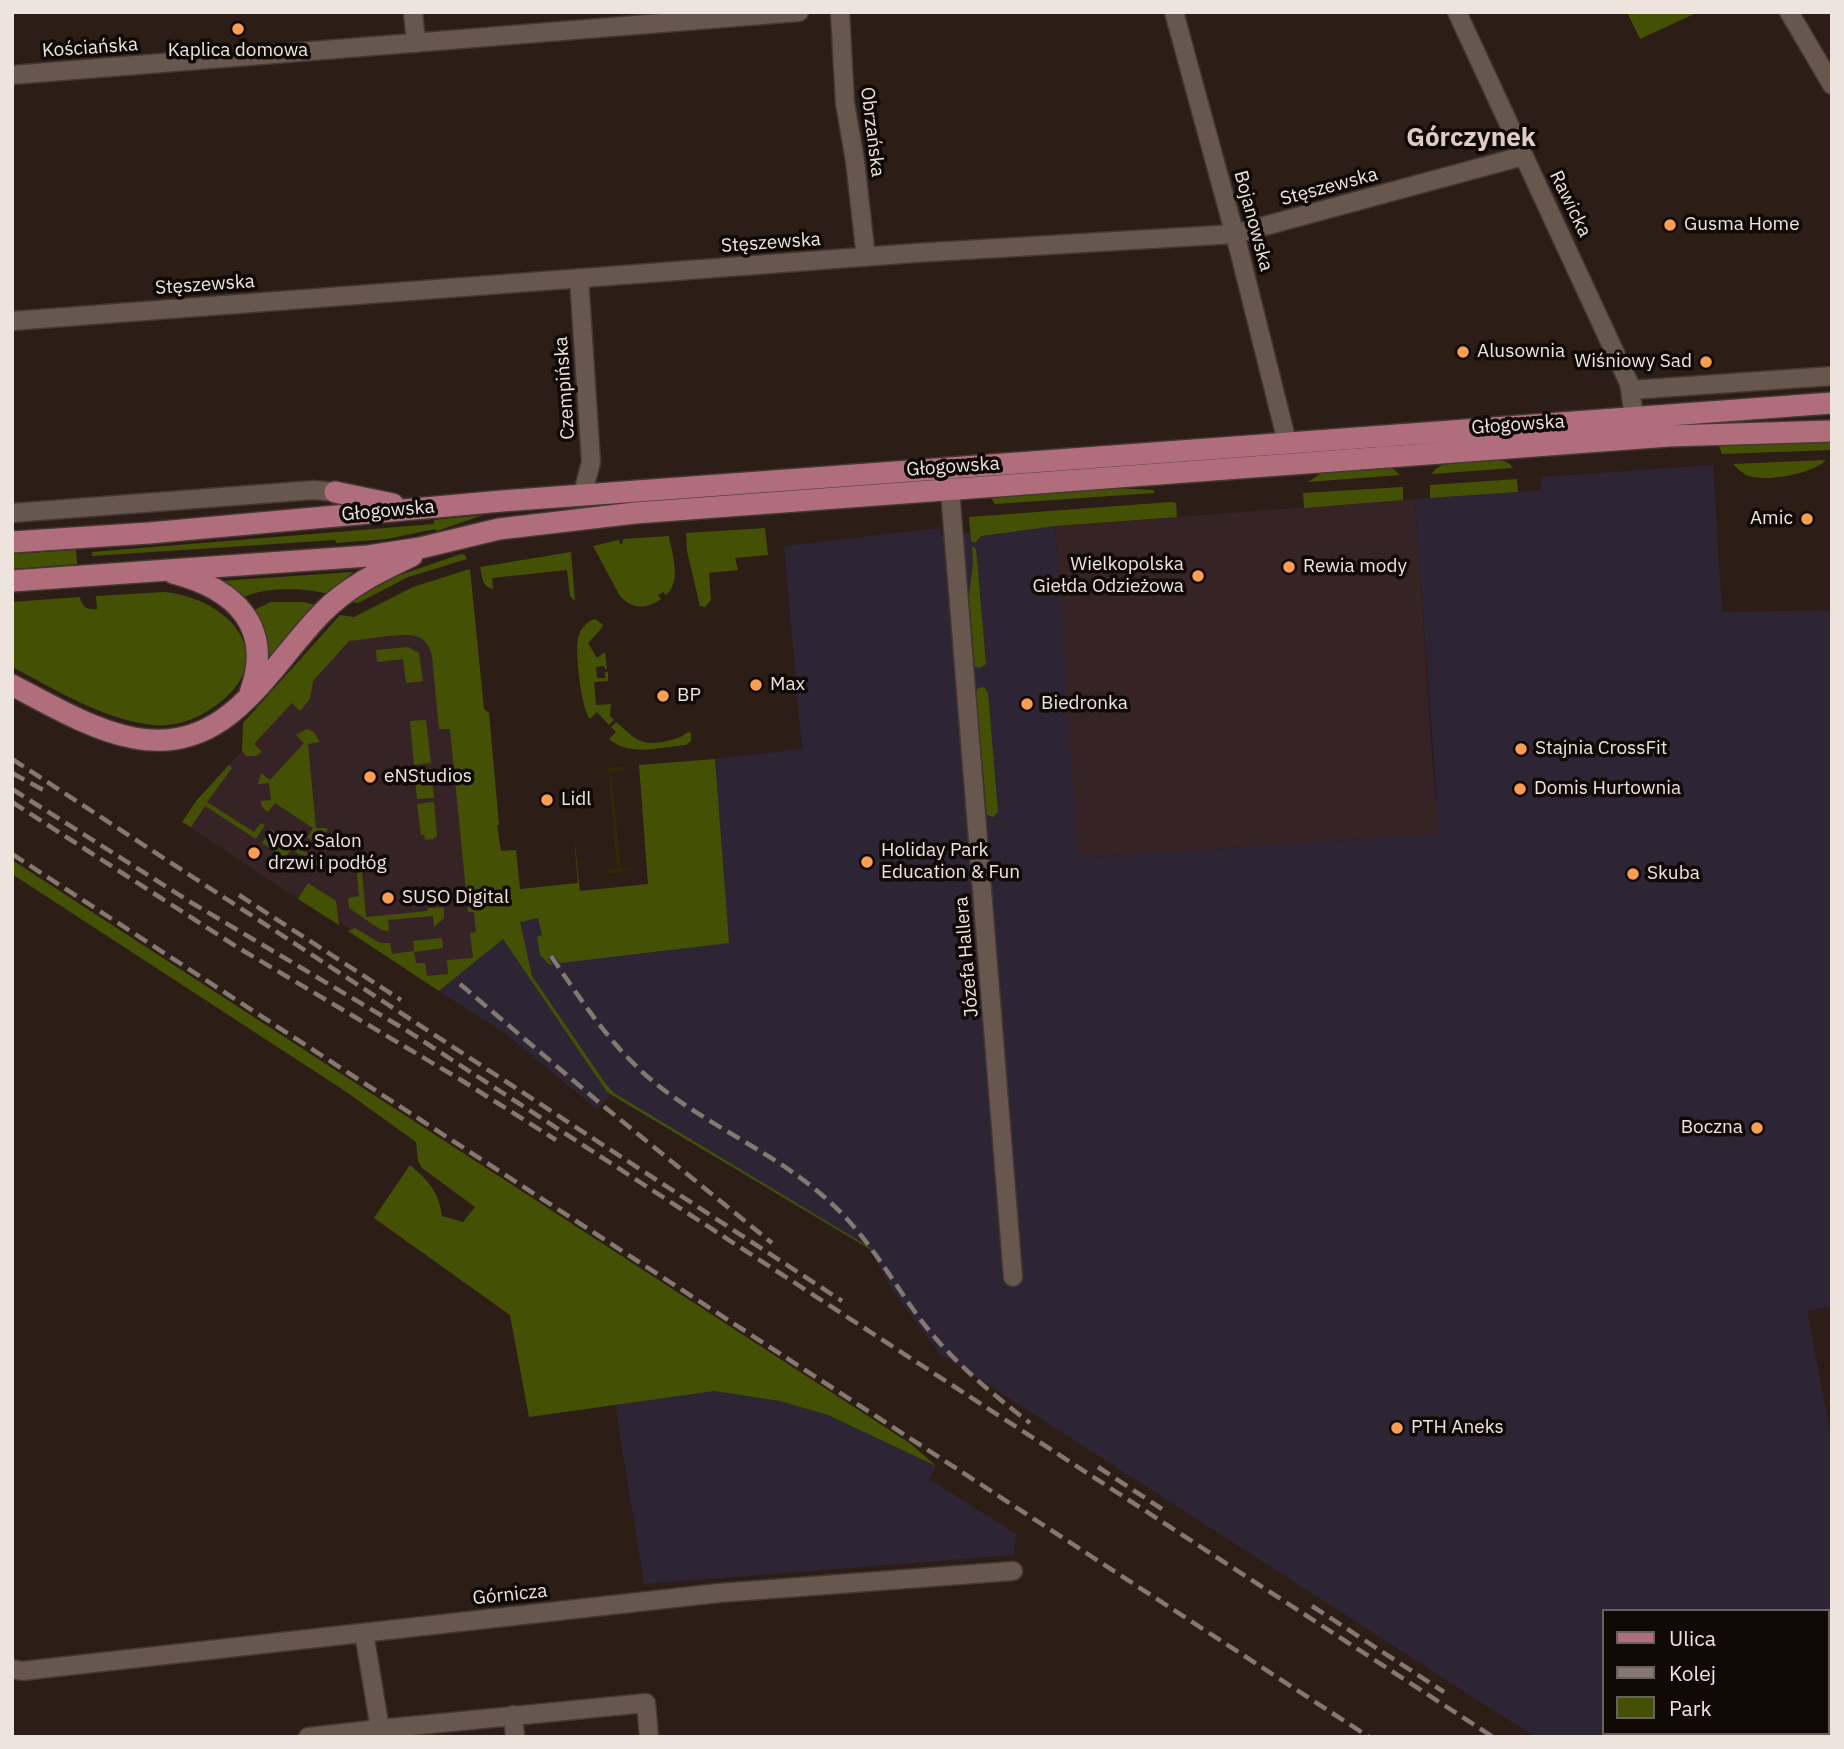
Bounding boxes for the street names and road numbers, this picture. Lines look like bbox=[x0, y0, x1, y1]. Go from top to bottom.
street label: Kościańska bbox=[41, 33, 139, 63]
street label: Obrzańska bbox=[855, 86, 889, 178]
street label: Stęszewska bbox=[1278, 163, 1380, 211]
street label: Rawicka bbox=[1544, 167, 1596, 241]
street label: Bojanowska bbox=[1229, 168, 1277, 274]
street label: Stęszewska bbox=[720, 228, 822, 258]
street label: Stęszewska bbox=[154, 270, 256, 300]
street label: Czempińska bbox=[550, 336, 580, 440]
street label: Głogowska bbox=[1471, 410, 1565, 440]
street label: Głogowska bbox=[906, 452, 1000, 482]
street label: Głogowska bbox=[340, 496, 436, 526]
street label: Józefa Hallera bbox=[950, 896, 984, 1018]
street label: Górnicza bbox=[472, 1580, 548, 1610]

